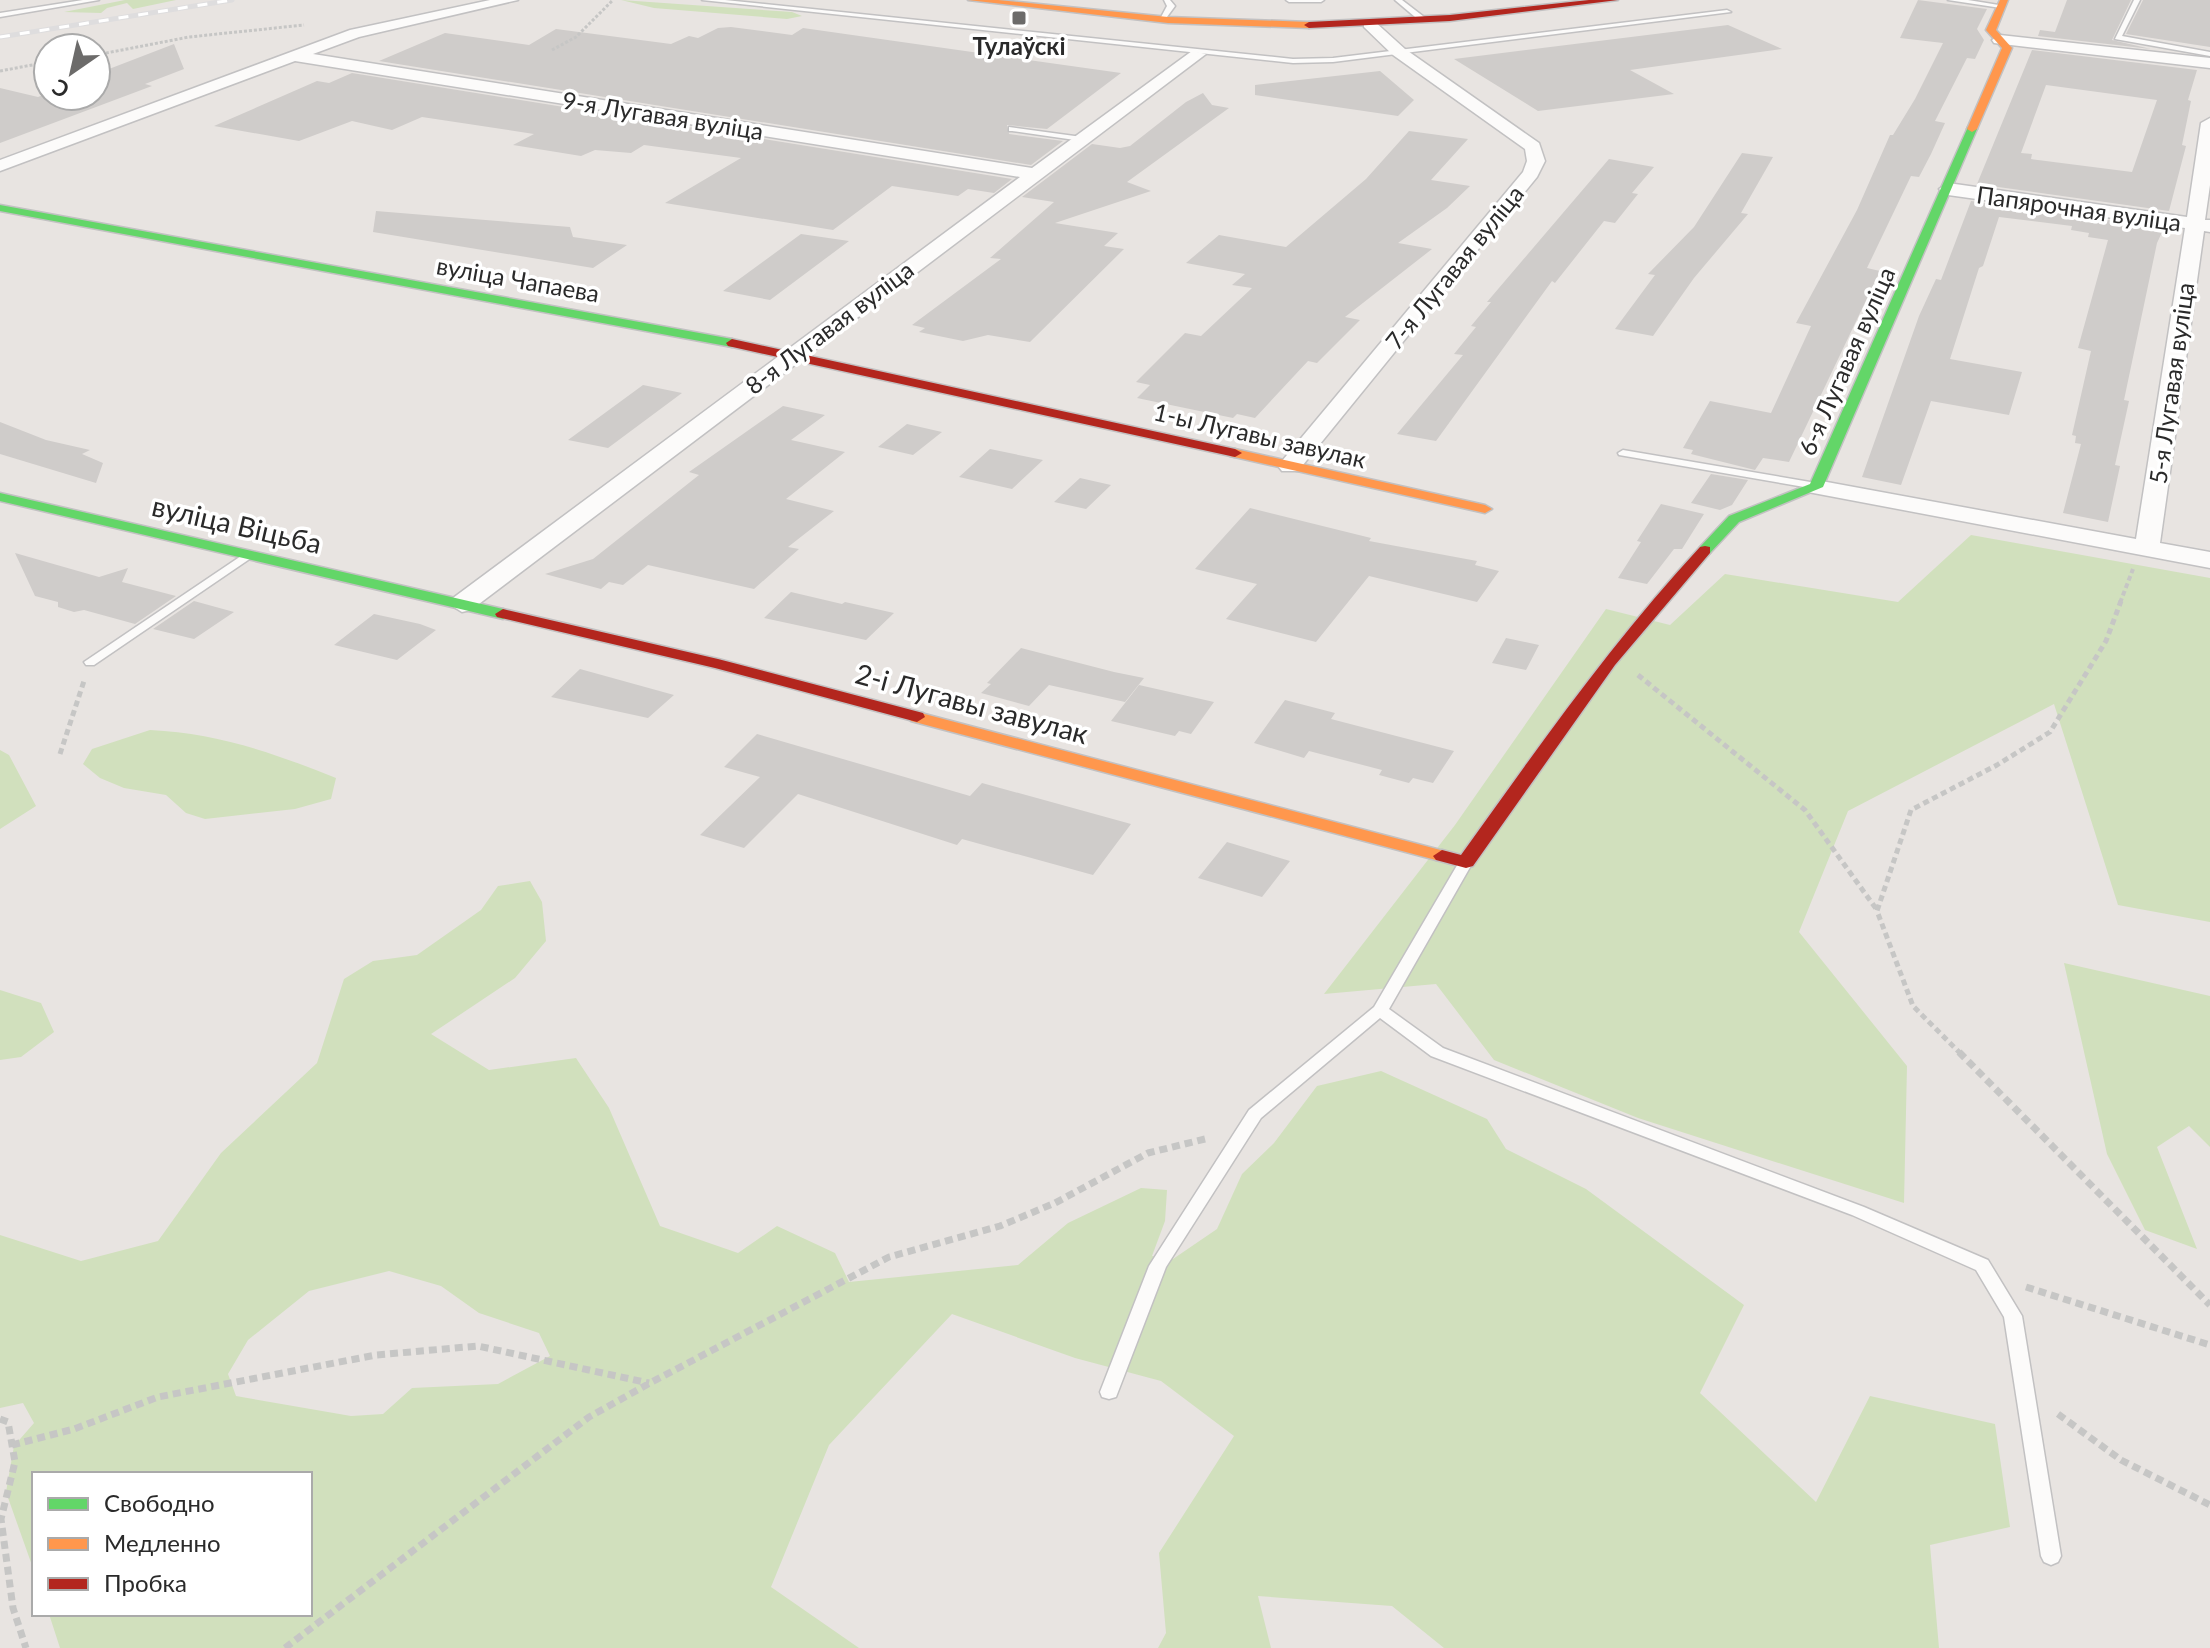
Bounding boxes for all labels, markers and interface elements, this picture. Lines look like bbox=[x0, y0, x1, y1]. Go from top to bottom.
marker: Тулаўскі bbox=[1010, 9, 1028, 27]
place label: Тулаўскі bbox=[973, 31, 1066, 60]
north arrow bbox=[32, 32, 112, 112]
text: С bbox=[47, 73, 74, 104]
street label: 9-я Лугавая вуліца bbox=[561, 85, 765, 145]
street label: 7-я Лугавая вуліца bbox=[1379, 179, 1529, 355]
street label: Папярочная вуліца bbox=[1975, 179, 2183, 237]
street label: вуліца Чапаева bbox=[434, 250, 602, 308]
street label: 8-я Лугавая вуліца bbox=[739, 254, 919, 400]
street label: 6-я Лугавая вуліца bbox=[1791, 262, 1901, 460]
street label: 5-я Лугавая вуліца bbox=[2143, 280, 2199, 486]
street label: 1-ы Лугавы завулак bbox=[1151, 396, 1369, 474]
street label: вуліца Віцьба bbox=[149, 488, 325, 560]
street label: 2-і Лугавы завулак bbox=[852, 656, 1093, 751]
legend bbox=[32, 1472, 312, 1616]
text: Свободно bbox=[104, 1488, 215, 1517]
text: Медленно bbox=[104, 1528, 221, 1557]
text: Пробка bbox=[104, 1568, 187, 1597]

